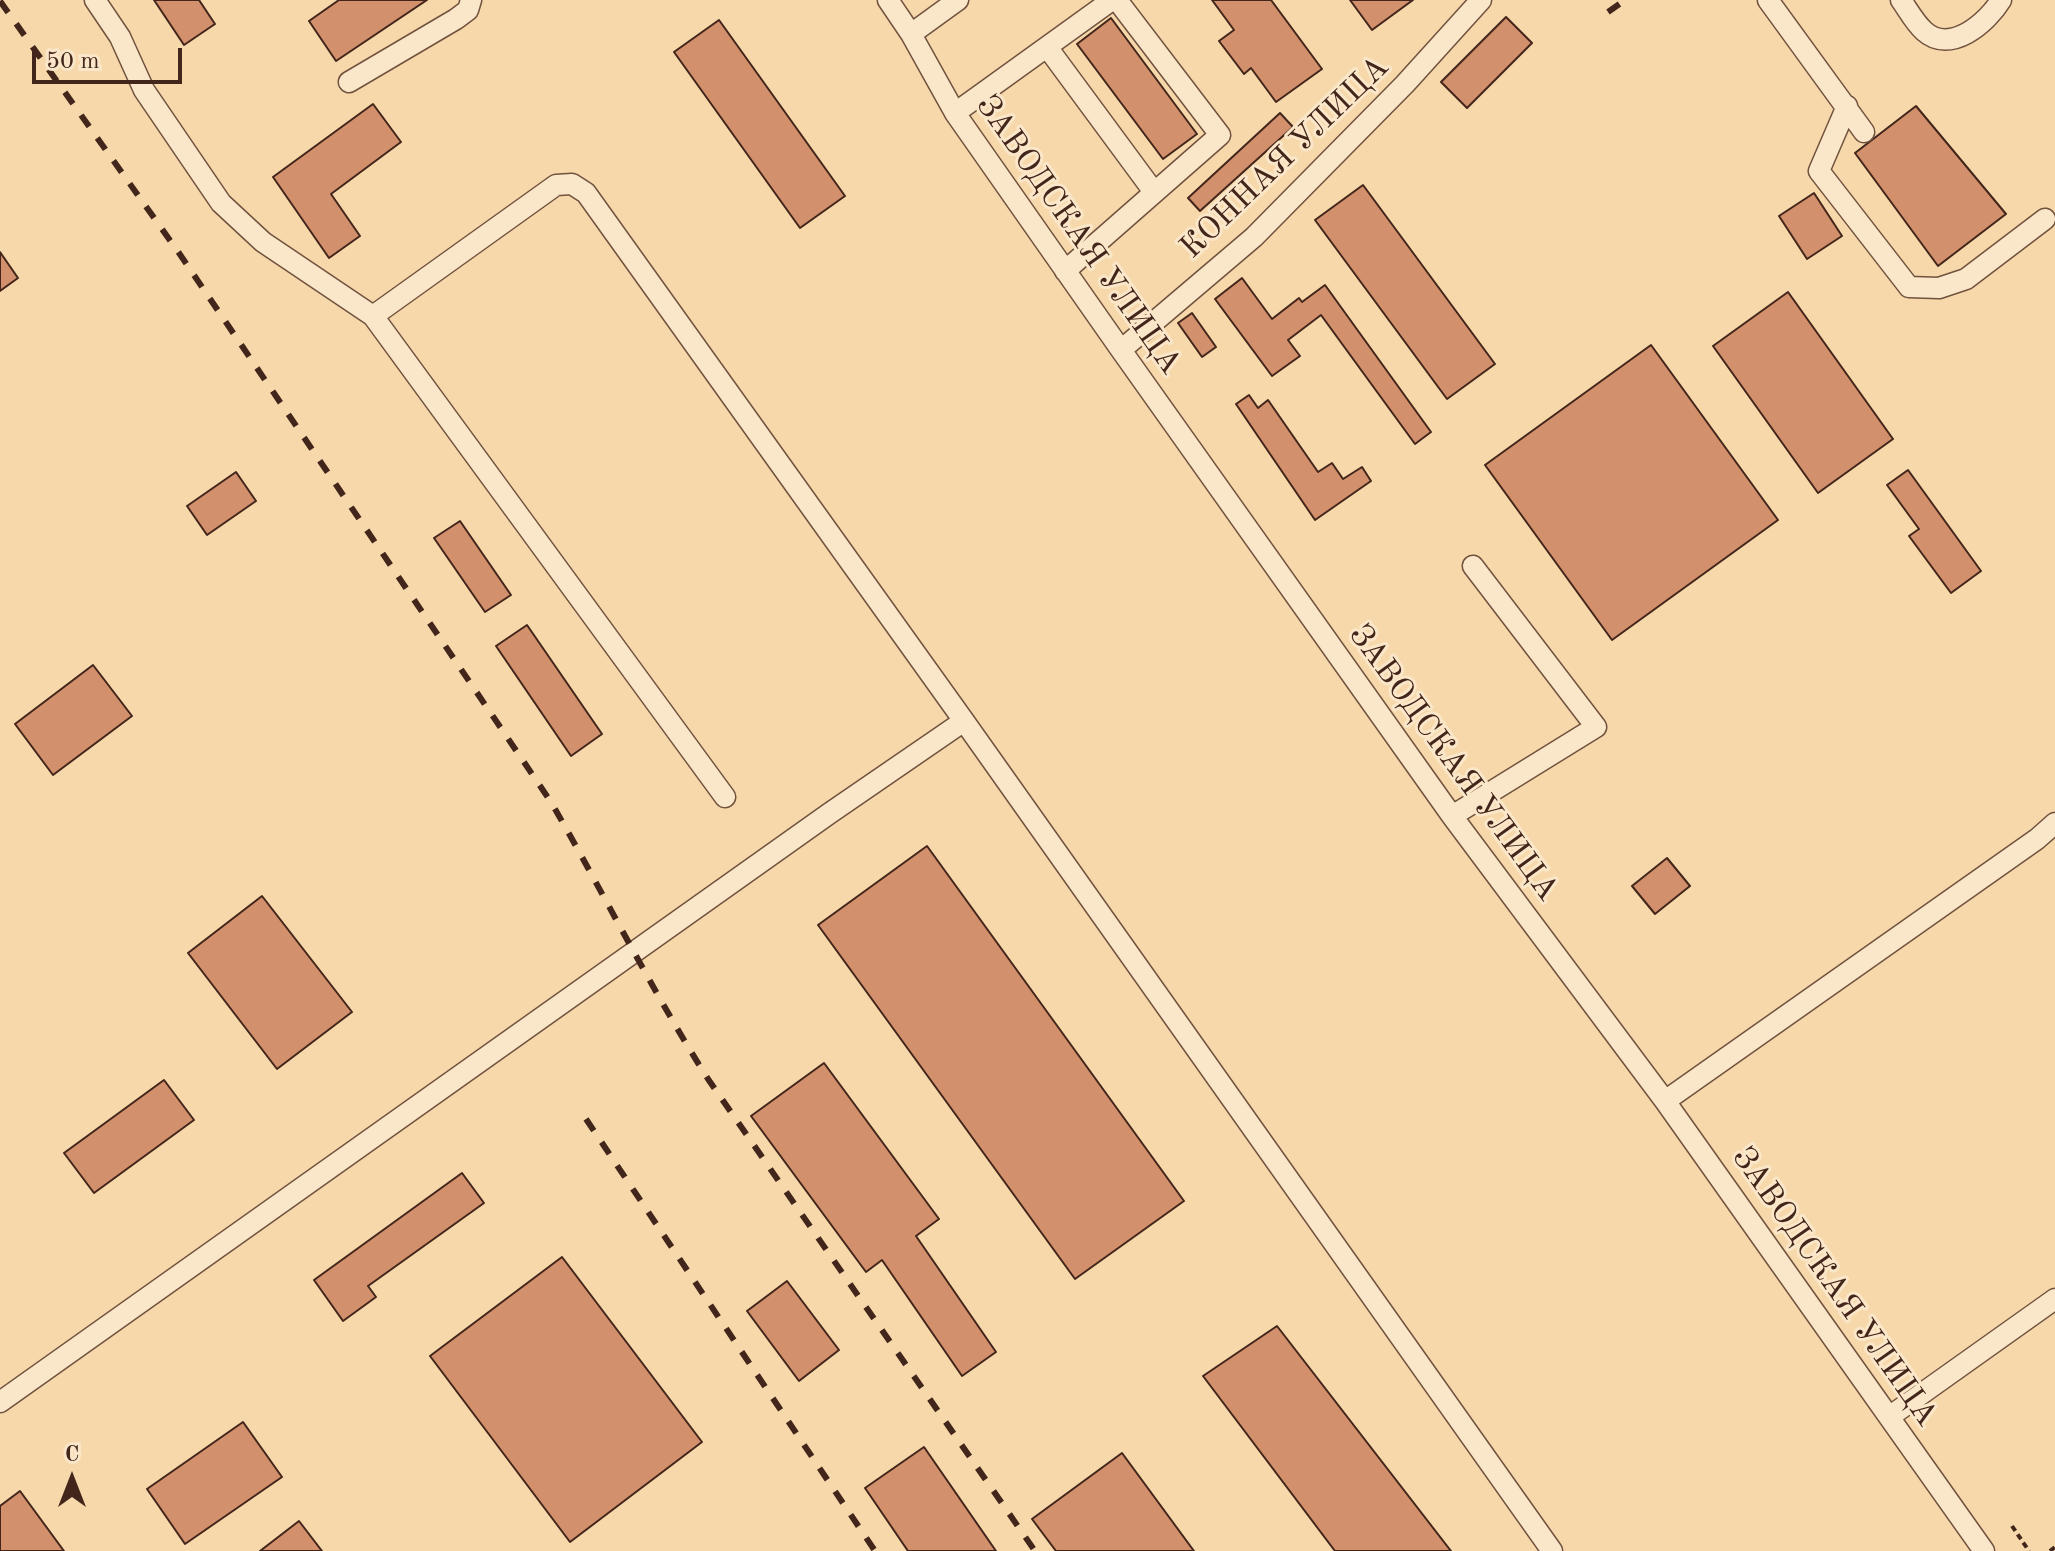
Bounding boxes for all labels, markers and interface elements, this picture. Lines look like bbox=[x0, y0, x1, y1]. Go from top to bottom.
scale bar bbox=[36, 32, 186, 82]
street label: КОННАЯ УЛИЦА bbox=[1173, 49, 1397, 267]
text: 50 m bbox=[46, 50, 100, 74]
street label: ЗАВОДСКАЯ УЛИЦА bbox=[967, 88, 1189, 382]
street label: ЗАВОДСКАЯ УЛИЦА bbox=[1340, 617, 1566, 909]
street label: ЗАВОДСКАЯ УЛИЦА bbox=[1723, 1140, 1945, 1434]
north arrow bbox=[32, 1439, 112, 1519]
text: С bbox=[65, 1444, 79, 1466]

